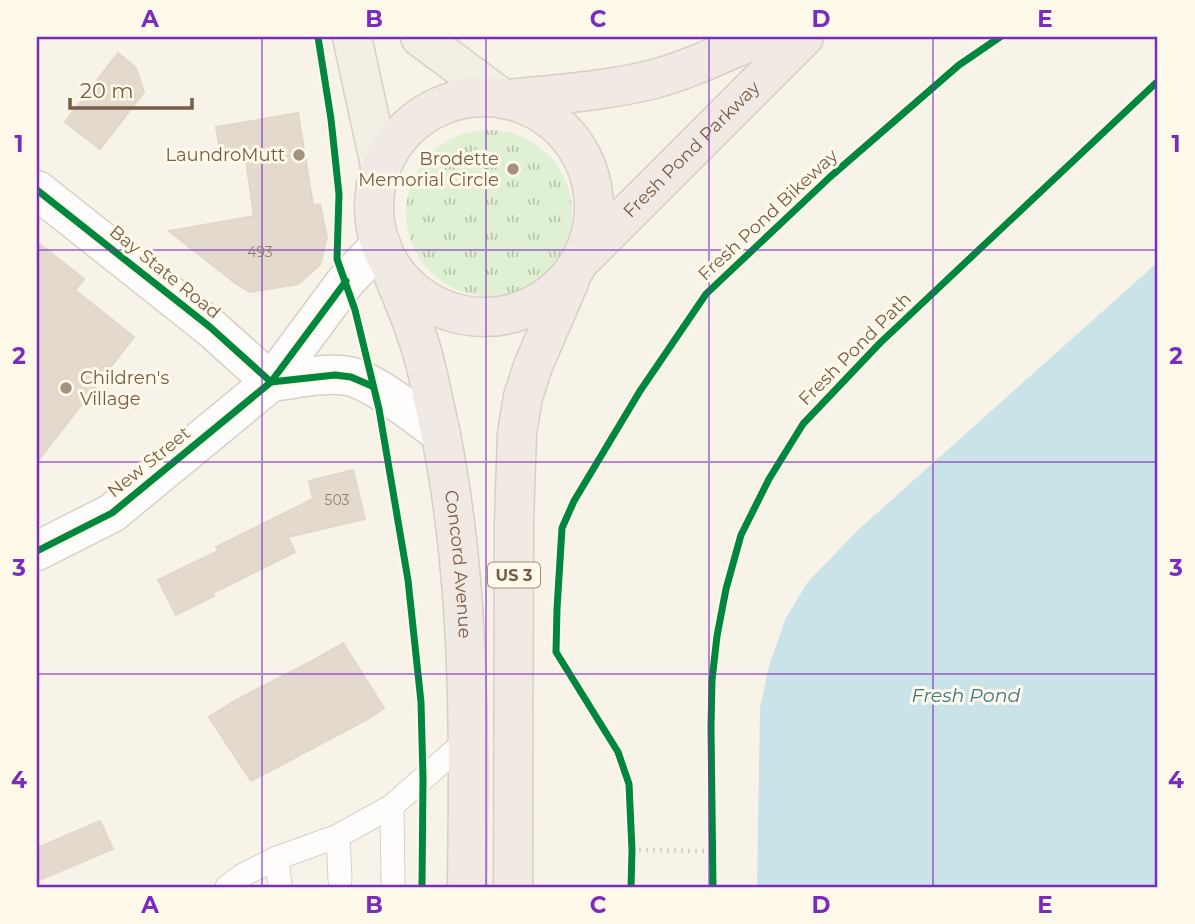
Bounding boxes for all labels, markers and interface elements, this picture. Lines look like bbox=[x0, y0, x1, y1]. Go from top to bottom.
text: A bbox=[140, 5, 159, 33]
text: B bbox=[365, 5, 383, 33]
text: C bbox=[590, 5, 607, 33]
text: D bbox=[812, 5, 831, 33]
text: E bbox=[1037, 5, 1053, 33]
scale bar bbox=[70, 66, 192, 110]
street label: Fresh Pond Parkway bbox=[619, 76, 765, 222]
text: 20 m bbox=[80, 78, 134, 103]
text: 1 bbox=[14, 130, 24, 158]
text: 1 bbox=[1171, 130, 1181, 158]
place label: LaundroMutt bbox=[165, 144, 285, 166]
street label: Fresh Pond Bikeway bbox=[694, 144, 843, 285]
marker: LaundroMutt bbox=[291, 147, 307, 163]
place label: Brodette Memorial Circle bbox=[358, 148, 499, 191]
marker: Brodette Memorial Circle bbox=[505, 161, 521, 177]
street label: Bay State Road bbox=[105, 220, 225, 324]
house number: 493 bbox=[247, 243, 273, 261]
street label: Fresh Pond Path bbox=[794, 288, 916, 410]
text: 2 bbox=[12, 342, 26, 370]
text: 2 bbox=[1169, 342, 1183, 370]
place label: Children's Village bbox=[80, 367, 169, 410]
marker: Children's Village bbox=[58, 380, 74, 396]
street label: New Street bbox=[103, 422, 195, 502]
street label: Concord Avenue bbox=[440, 489, 476, 639]
house number: 503 bbox=[325, 491, 350, 509]
text: 3 bbox=[11, 554, 26, 582]
text: 3 bbox=[1168, 554, 1183, 582]
road number: US 3 bbox=[488, 562, 540, 588]
water label: Fresh Pond bbox=[912, 684, 1021, 707]
text: 4 bbox=[11, 766, 27, 794]
text: 4 bbox=[1168, 766, 1184, 794]
text: A bbox=[140, 891, 159, 919]
text: B bbox=[365, 891, 383, 919]
text: C bbox=[590, 891, 607, 919]
text: D bbox=[812, 891, 831, 919]
text: E bbox=[1037, 891, 1053, 919]

